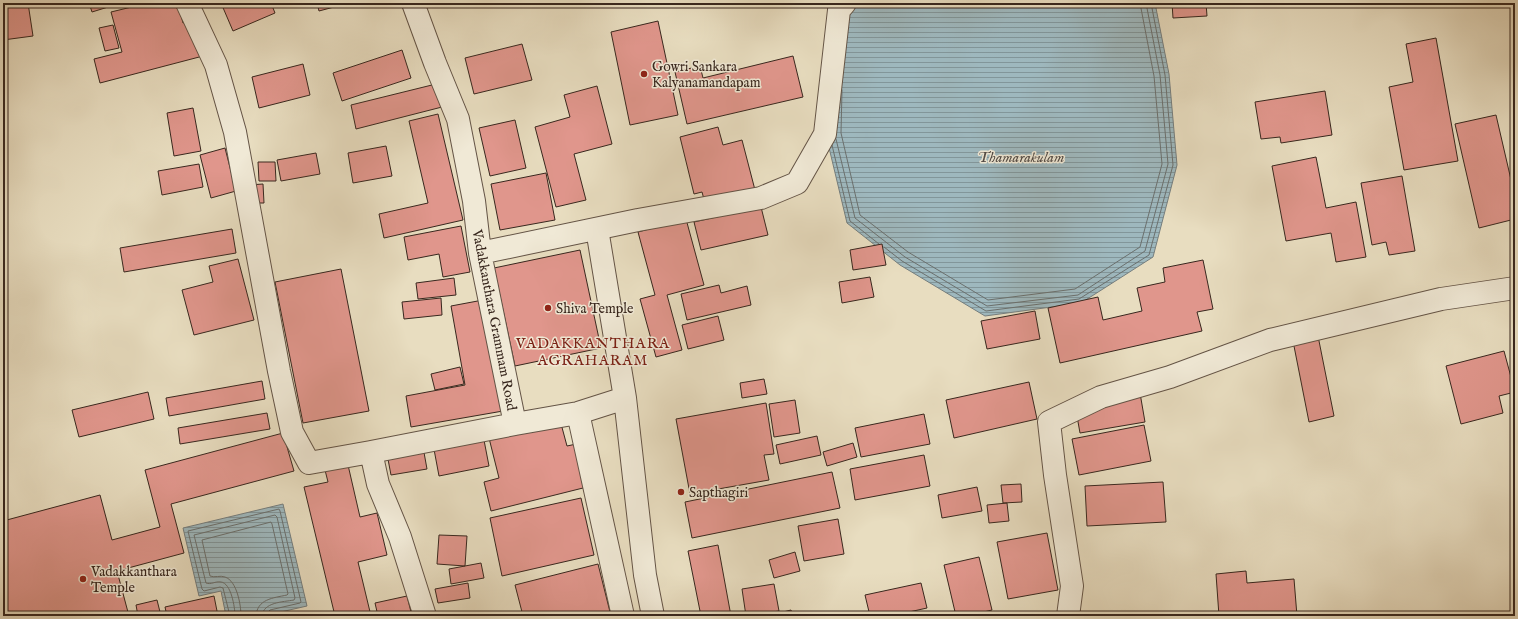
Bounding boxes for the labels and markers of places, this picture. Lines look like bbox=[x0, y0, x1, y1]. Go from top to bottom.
place label: Gowri Sankara Kalyanamandapam bbox=[652, 58, 761, 92]
marker: Gowri Sankara Kalyanamandapam bbox=[639, 69, 649, 79]
place label: Shiva Temple bbox=[556, 300, 634, 318]
marker: Shiva Temple bbox=[543, 303, 553, 313]
place label: Sapthagiri bbox=[689, 484, 749, 502]
marker: Sapthagiri bbox=[676, 487, 686, 497]
place label: Vadakkanthara Temple bbox=[90, 563, 178, 597]
marker: Vadakkanthara Temple bbox=[78, 574, 88, 584]

